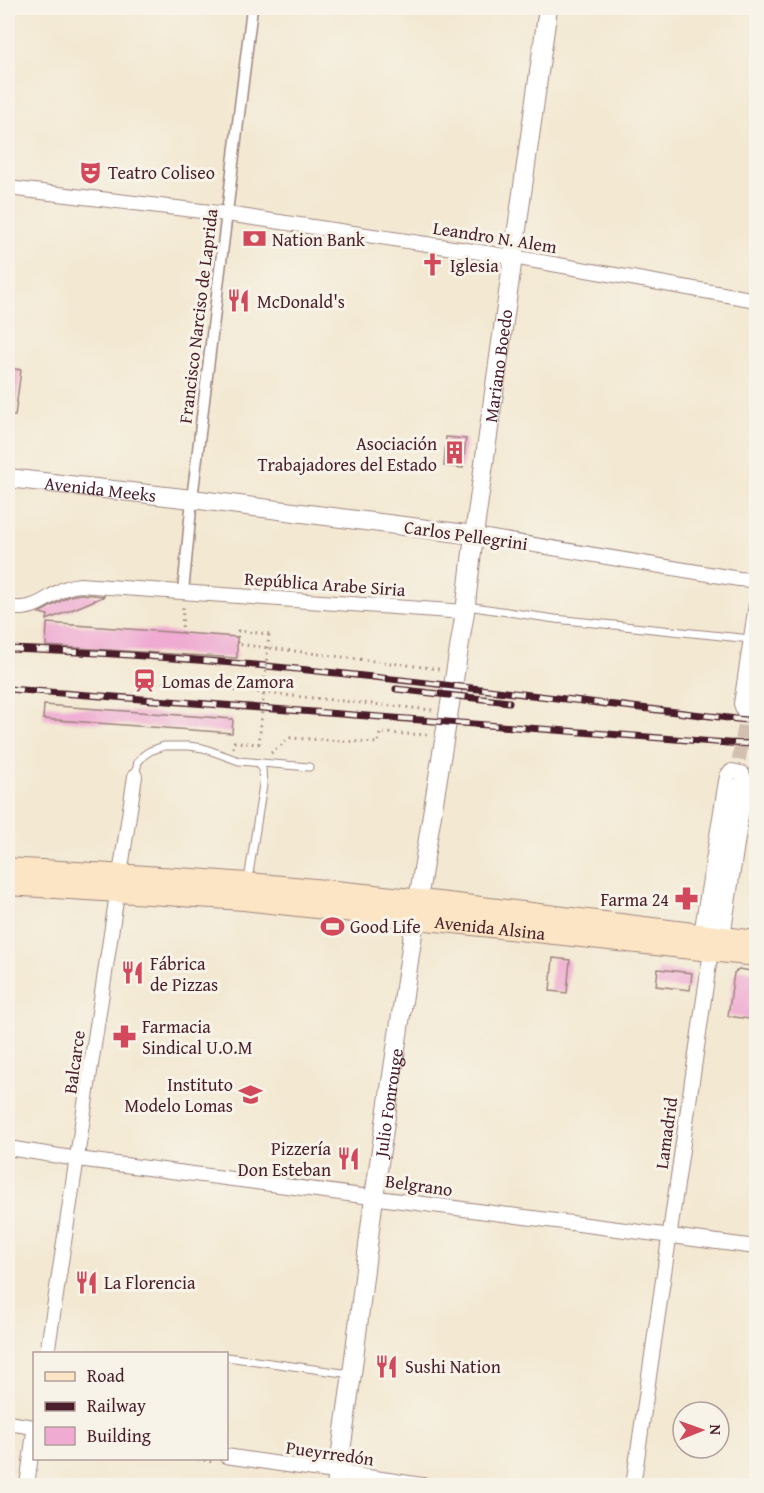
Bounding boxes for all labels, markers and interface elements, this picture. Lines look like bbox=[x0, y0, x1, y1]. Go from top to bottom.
theatre icon: Teatro Coliseo bbox=[77, 159, 103, 185]
place label: Teatro Coliseo bbox=[108, 159, 215, 186]
street label: Francisco Narciso de Laprida bbox=[171, 207, 225, 425]
street label: Leandro N. Alem bbox=[431, 214, 559, 260]
bank icon: Nation Bank bbox=[241, 226, 267, 252]
place label: Nation Bank bbox=[272, 226, 366, 253]
church icon: Iglesia bbox=[419, 252, 445, 278]
place label: Iglesia bbox=[450, 252, 499, 279]
restaurant icon: McDonald's bbox=[226, 288, 252, 314]
place label: McDonald's bbox=[257, 288, 345, 315]
street label: Mariano Boedo bbox=[476, 307, 519, 424]
place label: Asociación Trabajadores del Estado bbox=[258, 430, 437, 478]
building icon: Asociación Trabajadores del Estado bbox=[442, 440, 468, 466]
street label: Avenida Meeks bbox=[43, 469, 158, 508]
street label: Carlos Pellegrini bbox=[403, 513, 529, 557]
street label: República Arabe Siria bbox=[244, 565, 407, 603]
station icon: Lomas de Zamora bbox=[131, 668, 157, 694]
place label: Lomas de Zamora bbox=[162, 668, 294, 695]
place label: Farma 24 bbox=[600, 886, 669, 913]
pharmacy icon: Farma 24 bbox=[674, 886, 700, 912]
street label: Avenida Alsina bbox=[433, 907, 547, 946]
sports icon: Good Life bbox=[319, 913, 345, 939]
place label: Good Life bbox=[350, 913, 421, 940]
place label: Fábrica de Pizzas bbox=[150, 950, 218, 998]
restaurant icon: Fábrica de Pizzas bbox=[119, 960, 145, 986]
place label: Farmacia Sindical U.O.M bbox=[142, 1013, 253, 1061]
pharmacy icon: Farmacia Sindical U.O.M bbox=[111, 1023, 137, 1049]
street label: Balcarce bbox=[56, 1029, 92, 1095]
street label: Julio Fonrouge bbox=[366, 1046, 409, 1161]
place label: Instituto Modelo Lomas bbox=[124, 1071, 233, 1119]
school or university icon: Instituto Modelo Lomas bbox=[238, 1081, 264, 1107]
street label: Lamadrid bbox=[648, 1095, 684, 1171]
place label: Pizzería Don Esteban bbox=[238, 1135, 331, 1183]
restaurant icon: Pizzería Don Esteban bbox=[336, 1145, 362, 1171]
street label: Belgrano bbox=[384, 1167, 454, 1203]
restaurant icon: La Florencia bbox=[73, 1269, 99, 1295]
place label: La Florencia bbox=[104, 1269, 196, 1296]
legend bbox=[33, 1352, 228, 1460]
restaurant icon: Sushi Nation bbox=[374, 1353, 400, 1379]
place label: Sushi Nation bbox=[405, 1353, 501, 1380]
text: Road bbox=[87, 1362, 125, 1389]
text: Railway bbox=[87, 1392, 146, 1419]
north arrow bbox=[671, 1400, 731, 1460]
text: Building bbox=[87, 1422, 151, 1449]
text: N bbox=[704, 1424, 728, 1436]
street label: Pueyrredón bbox=[284, 1433, 376, 1473]

